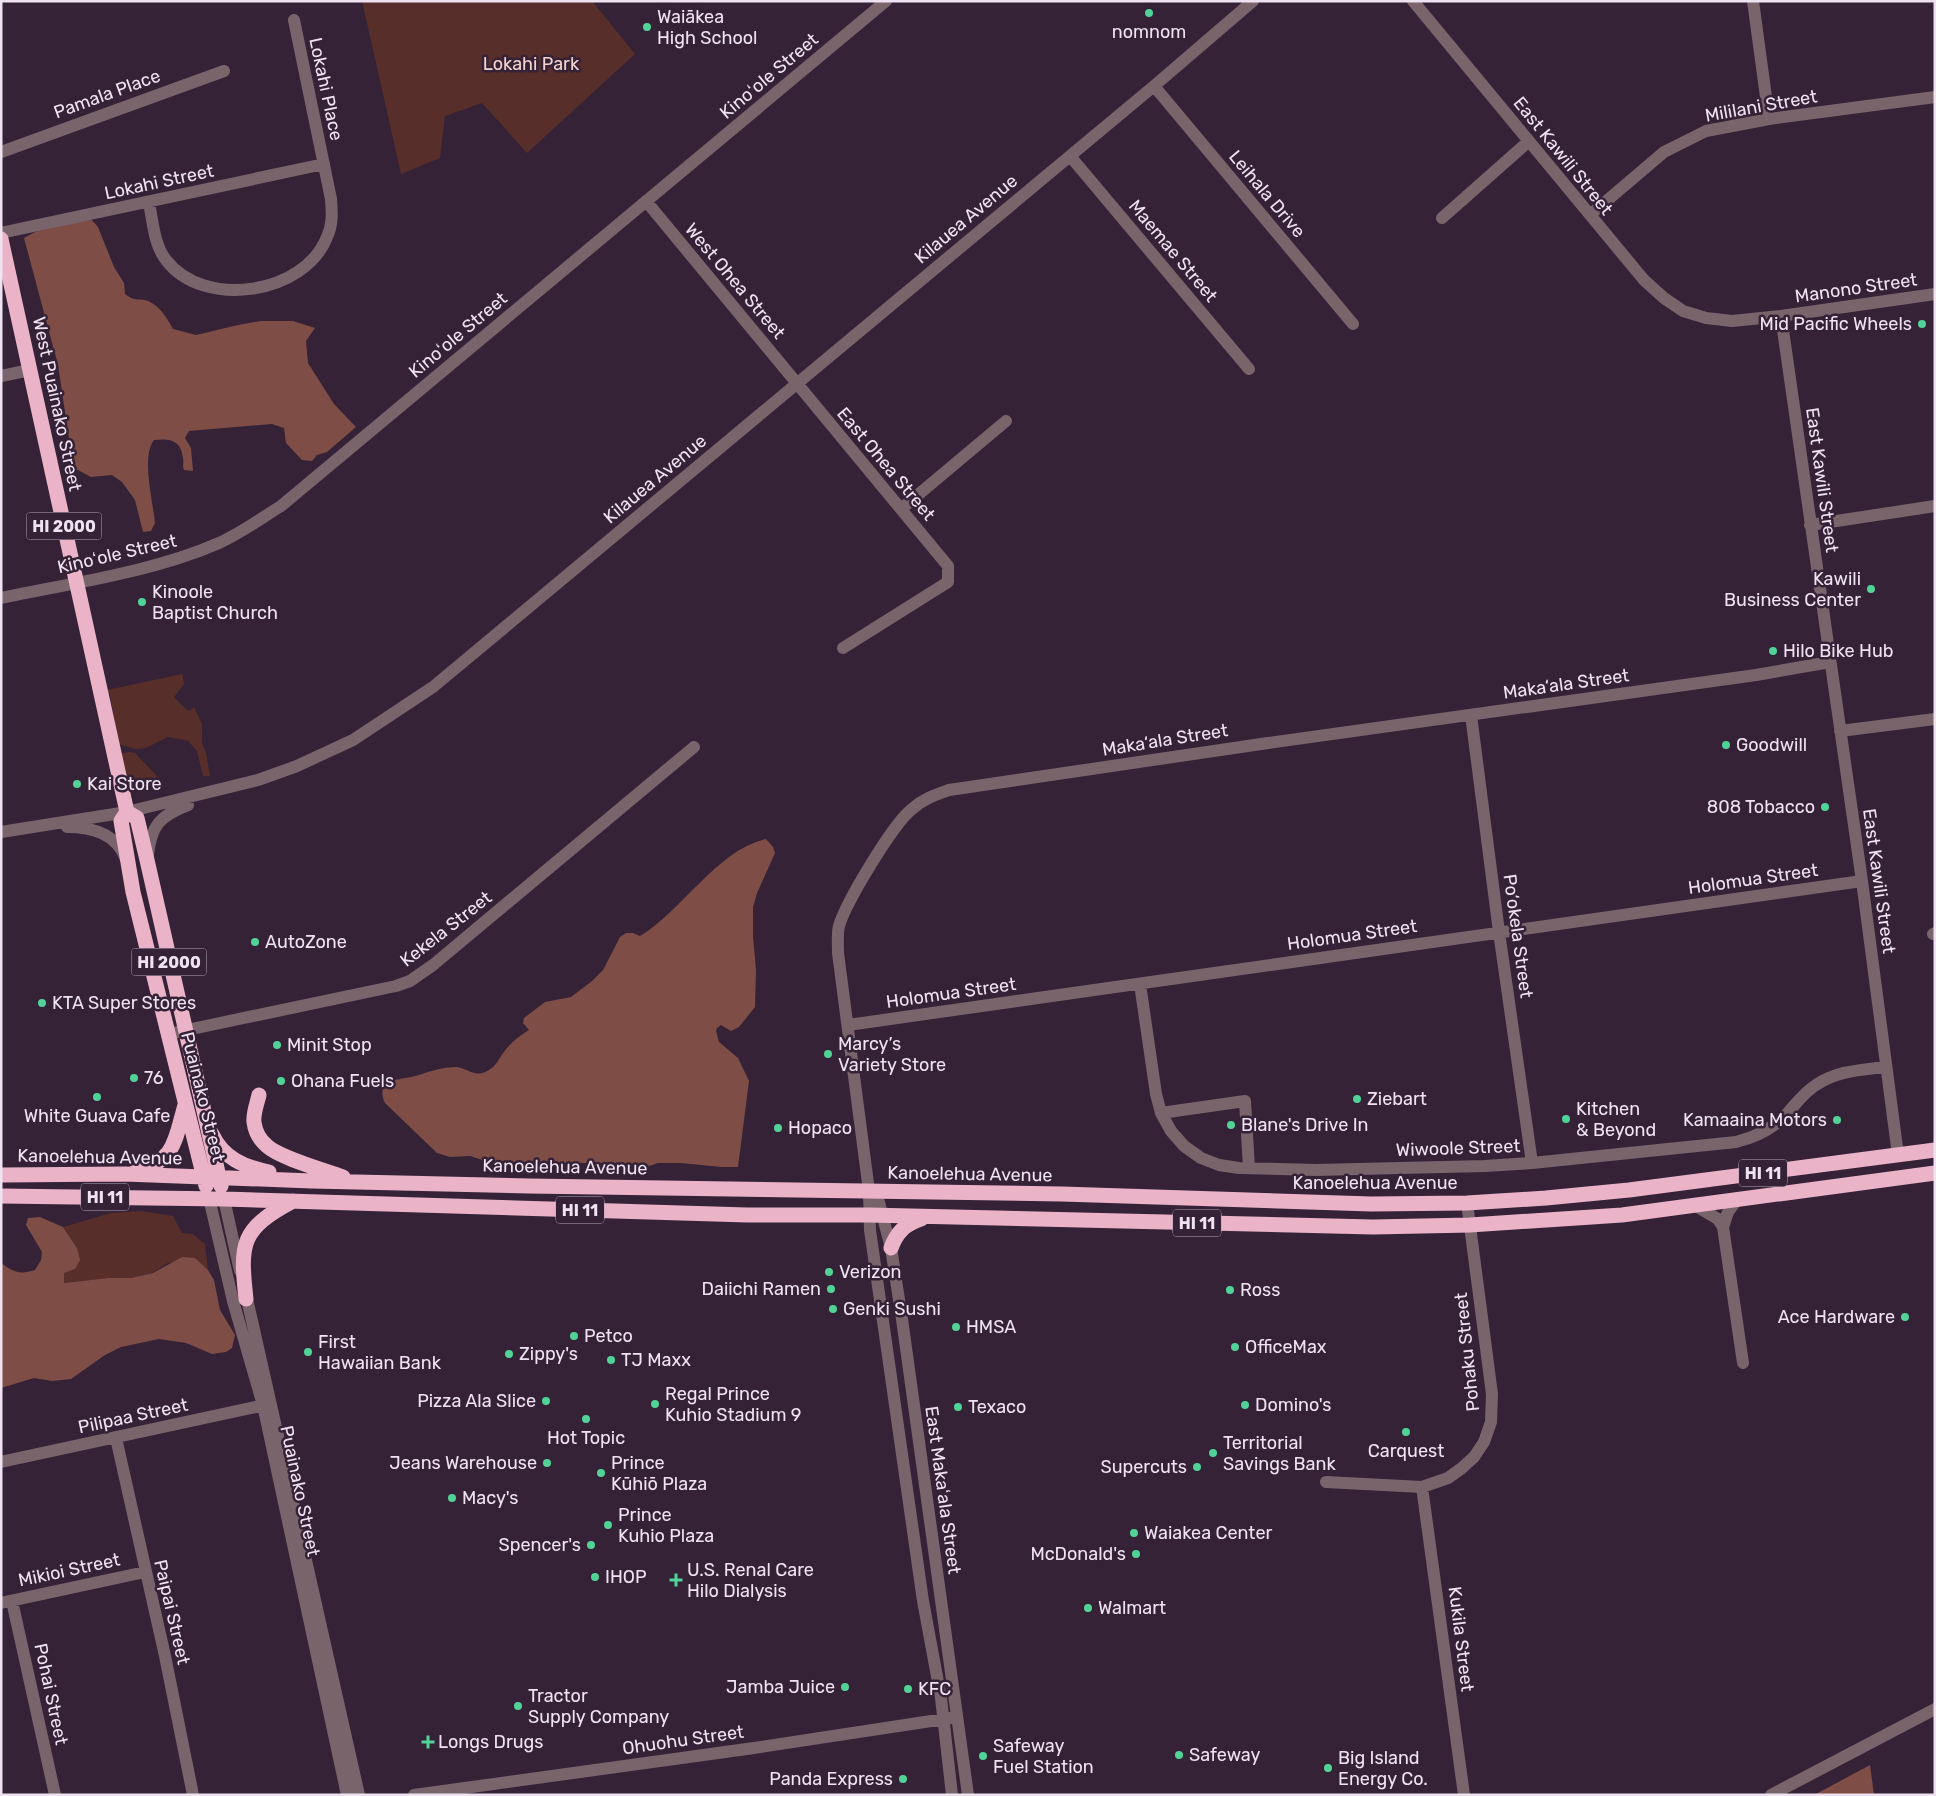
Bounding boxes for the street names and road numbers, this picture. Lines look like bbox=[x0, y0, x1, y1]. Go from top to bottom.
street label: Kinoʻole Street bbox=[715, 28, 823, 124]
street label: Lokahi Place bbox=[304, 35, 348, 143]
street label: Pamala Place bbox=[51, 65, 163, 123]
street label: Mililani Street bbox=[1703, 85, 1819, 127]
street label: East Kawili Street bbox=[1509, 92, 1617, 220]
street label: Leihala Drive bbox=[1224, 146, 1310, 242]
street label: Lokahi Street bbox=[102, 160, 216, 204]
street label: Kilauea Avenue bbox=[910, 170, 1022, 268]
street label: Maemae Street bbox=[1124, 195, 1222, 307]
street label: West Ohea Street bbox=[680, 219, 790, 343]
street label: Manono Street bbox=[1793, 269, 1919, 307]
street label: Kinoʻole Street bbox=[404, 287, 512, 383]
street label: West Puainako Street bbox=[28, 315, 86, 493]
street label: East Ohea Street bbox=[832, 403, 940, 525]
street label: East Kawili Street bbox=[1801, 406, 1843, 554]
street label: Kilauea Avenue bbox=[599, 430, 711, 528]
road number: HI 2000 bbox=[27, 512, 102, 540]
street label: Kinoʻole Street bbox=[55, 530, 179, 578]
street label: Maka‘ala Street bbox=[1502, 664, 1630, 704]
street label: Maka‘ala Street bbox=[1101, 719, 1229, 761]
street label: East Kawili Street bbox=[1858, 807, 1900, 955]
street label: Holomua Street bbox=[1687, 859, 1819, 899]
street label: Po‘okela Street bbox=[1498, 873, 1538, 999]
street label: Kekela Street bbox=[396, 886, 496, 972]
street label: Holomua Street bbox=[1286, 915, 1418, 955]
road number: HI 2000 bbox=[132, 949, 206, 976]
street label: Holomua Street bbox=[885, 973, 1017, 1013]
street label: Puainako Street bbox=[176, 1030, 230, 1164]
street label: Wiwoole Street bbox=[1395, 1135, 1521, 1161]
street label: Kanoelehua Avenue bbox=[17, 1145, 183, 1169]
street label: Kanoelehua Avenue bbox=[482, 1155, 648, 1179]
road number: HI 11 bbox=[1739, 1160, 1787, 1186]
street label: Kanoelehua Avenue bbox=[887, 1162, 1053, 1186]
street label: Kanoelehua Avenue bbox=[1292, 1172, 1458, 1194]
road number: HI 11 bbox=[81, 1184, 129, 1210]
road number: HI 11 bbox=[556, 1196, 604, 1224]
road number: HI 11 bbox=[1173, 1210, 1221, 1236]
street label: Pohaku Street bbox=[1450, 1292, 1484, 1412]
street label: Pilipaa Street bbox=[76, 1394, 190, 1438]
street label: East Makaʻala Street bbox=[920, 1405, 966, 1575]
street label: Puainako Street bbox=[275, 1424, 325, 1558]
street label: Mikioi Street bbox=[16, 1548, 122, 1592]
street label: Paipai Street bbox=[149, 1557, 195, 1667]
street label: Kukila Street bbox=[1444, 1585, 1478, 1693]
street label: Pohai Street bbox=[29, 1641, 73, 1747]
street label: Ohuohu Street bbox=[621, 1721, 745, 1759]

